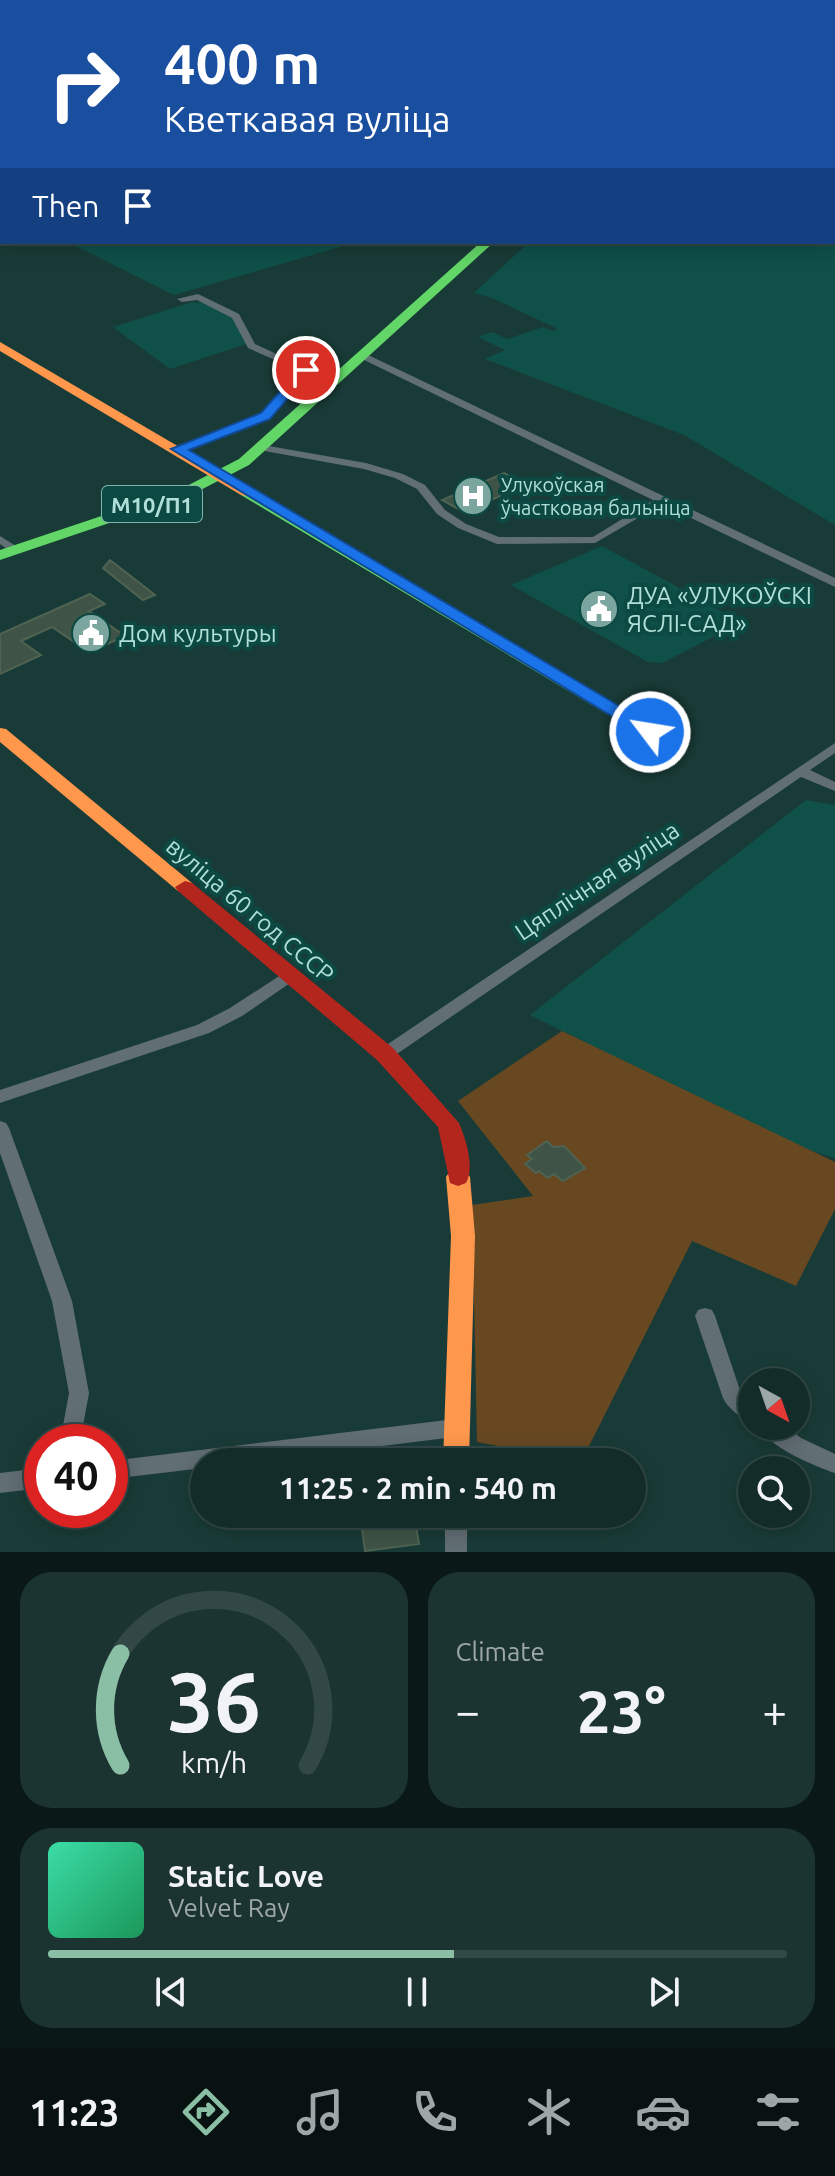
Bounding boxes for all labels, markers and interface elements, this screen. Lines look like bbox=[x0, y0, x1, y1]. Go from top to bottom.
icon: right bbox=[32, 32, 136, 136]
text: 400 m bbox=[164, 32, 320, 95]
text: Кветкавая вуліца bbox=[164, 98, 451, 139]
icon: arrive bbox=[116, 184, 160, 228]
text: Then bbox=[32, 189, 100, 223]
pin bbox=[272, 336, 340, 404]
icon: arrive bbox=[284, 348, 328, 392]
place label: Улукоўская ўчастковая бальніца bbox=[501, 473, 691, 519]
hospital icon: Улукоўская ўчастковая бальніца bbox=[452, 475, 494, 517]
road number: М10/П1 bbox=[102, 486, 202, 522]
place label: ДУА «УЛУКОЎСКІ ЯСЛІ-САД» bbox=[627, 581, 812, 637]
public building icon: ДУА «УЛУКОЎСКІ ЯСЛІ-САД» bbox=[578, 588, 620, 630]
public building icon: Дом культуры bbox=[70, 612, 112, 654]
place label: Дом культуры bbox=[119, 620, 277, 647]
position arrow bbox=[608, 690, 692, 774]
street label: Цяплічная вуліца bbox=[510, 816, 684, 946]
street label: вуліца 60 год СССР bbox=[161, 832, 339, 988]
north arrow bbox=[738, 1368, 810, 1440]
map controls bbox=[738, 1368, 810, 1528]
speed limit sign: 40 bbox=[24, 1424, 128, 1528]
button: search bbox=[738, 1456, 810, 1528]
text: 11:25 · 2 min · 540 m bbox=[279, 1471, 557, 1505]
text: Climate bbox=[456, 1637, 545, 1666]
text: 36 bbox=[167, 1654, 261, 1748]
text: 23° bbox=[577, 1677, 666, 1744]
text: − bbox=[456, 1686, 480, 1735]
text: + bbox=[762, 1686, 787, 1735]
text: km/h bbox=[181, 1746, 247, 1778]
text: Static Love bbox=[168, 1859, 324, 1893]
text: Velvet Ray bbox=[168, 1893, 290, 1922]
icon: previous bbox=[149, 1970, 193, 2014]
icon: pause bbox=[395, 1970, 439, 2014]
icon: next bbox=[642, 1970, 686, 2014]
icon: directions bbox=[178, 2084, 234, 2140]
icon: music bbox=[292, 2084, 348, 2140]
icon: phone bbox=[407, 2084, 463, 2140]
icon: climate bbox=[521, 2084, 577, 2140]
icon: car bbox=[635, 2084, 691, 2140]
icon: filters bbox=[750, 2084, 806, 2140]
text: 11:23 bbox=[29, 2092, 119, 2133]

